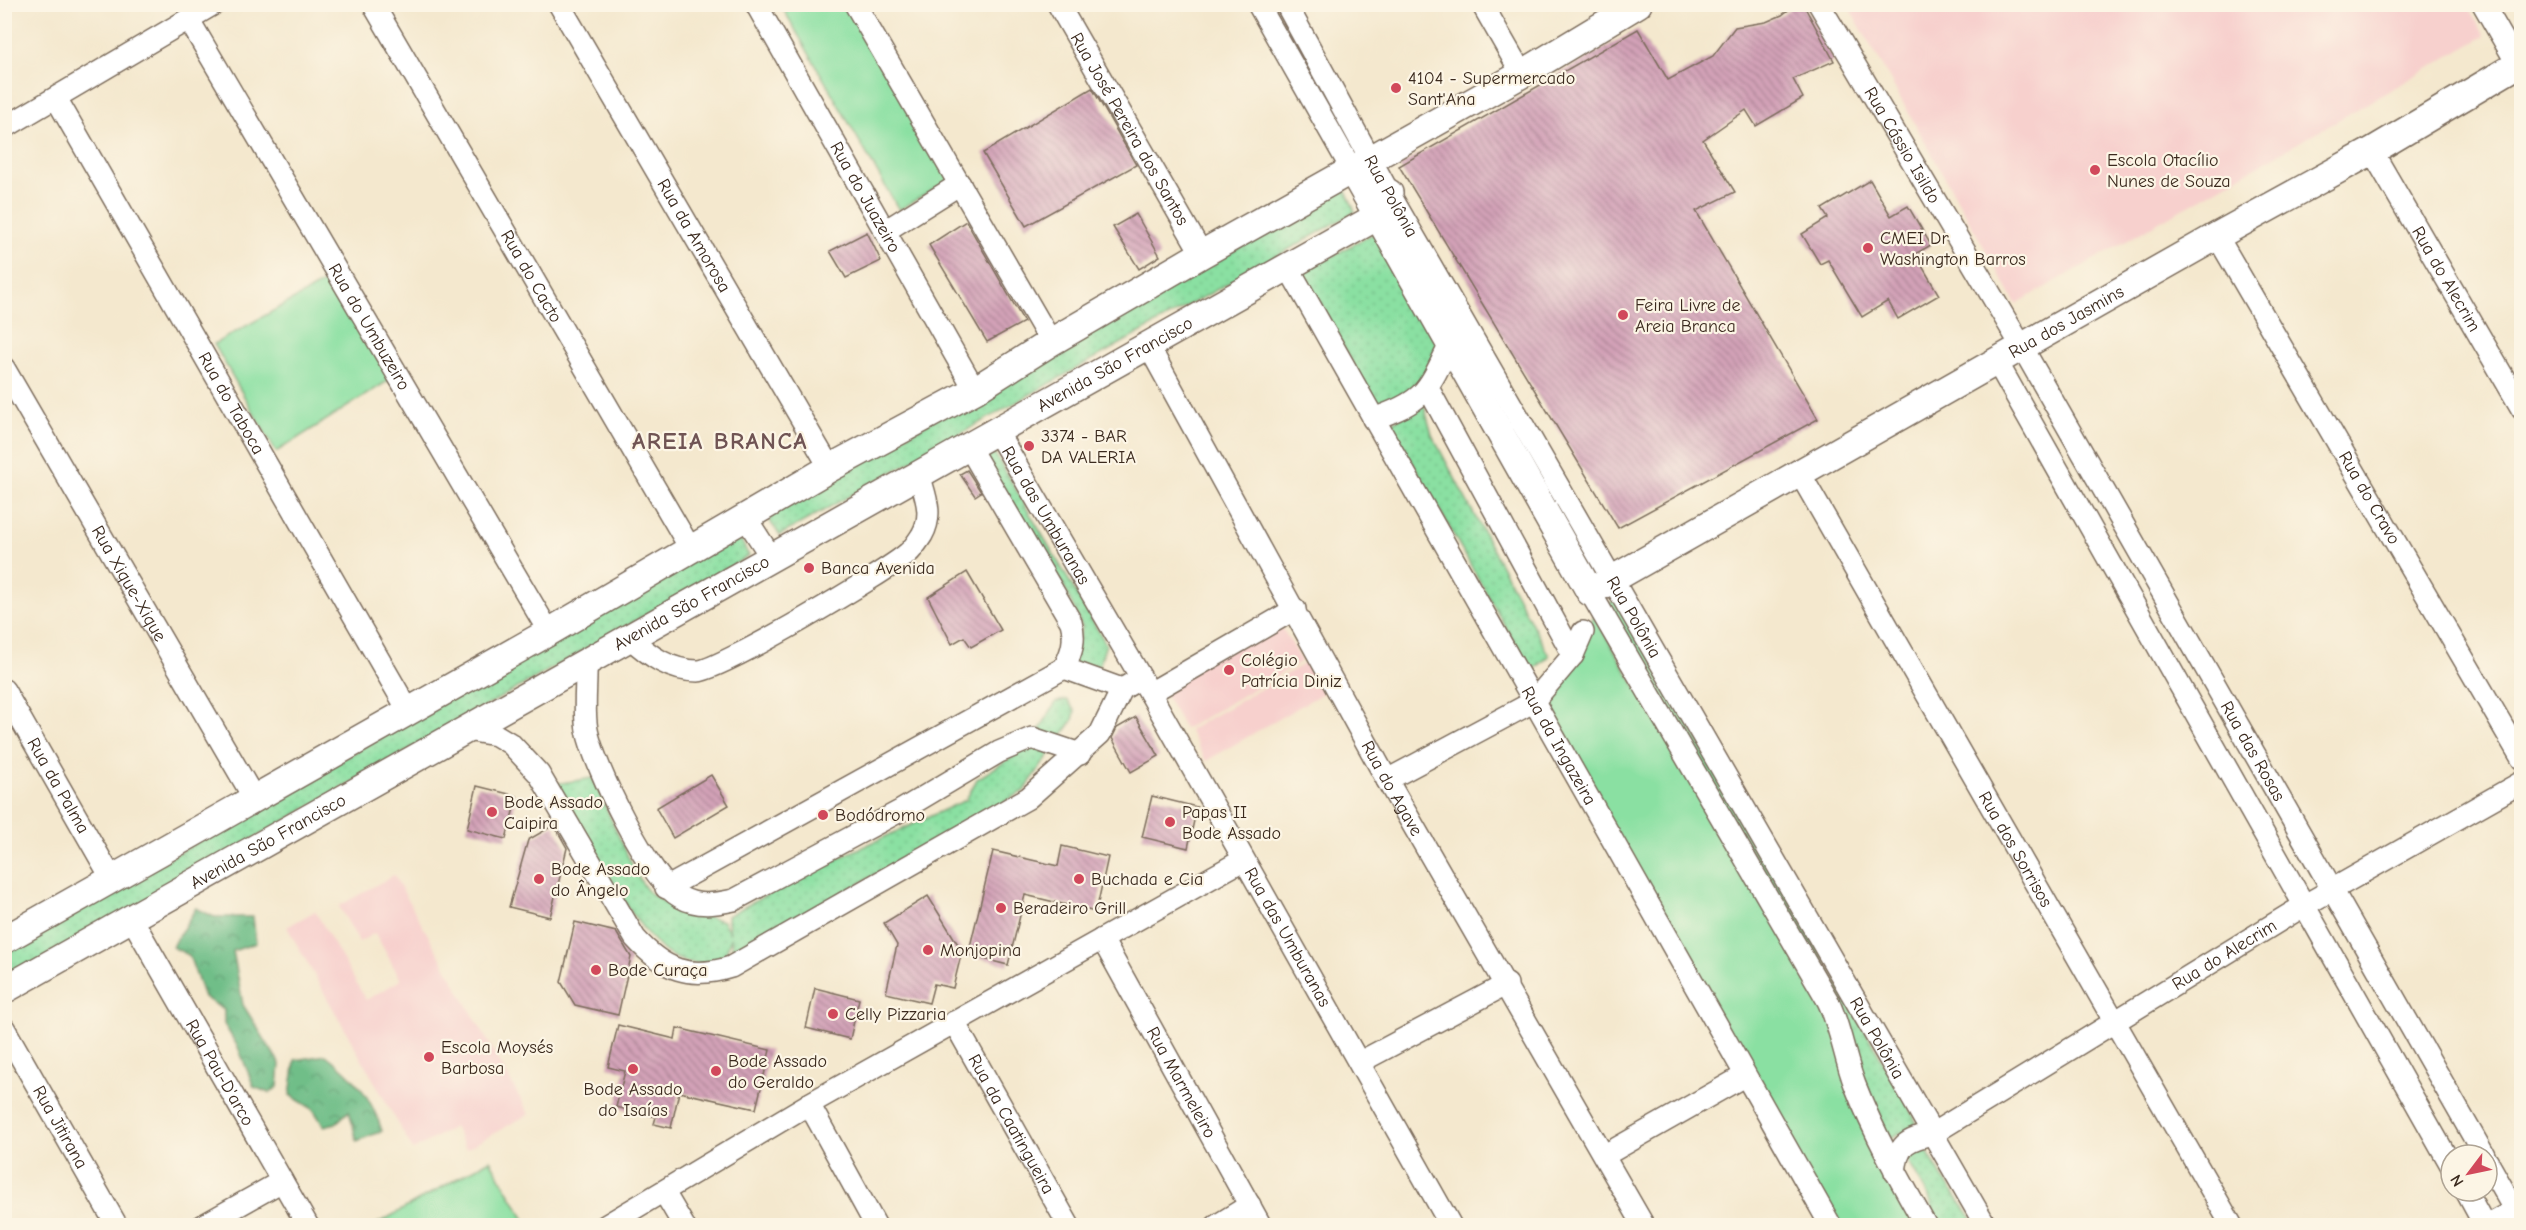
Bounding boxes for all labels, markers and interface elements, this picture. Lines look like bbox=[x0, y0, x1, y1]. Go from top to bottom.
street label: Rua José Pereira dos Santos bbox=[1066, 29, 1193, 229]
place label: 4104 - Supermercado Sant'Ana bbox=[1408, 68, 1575, 110]
marker: 4104 - Supermercado Sant'Ana bbox=[1389, 81, 1403, 95]
street label: Rua Cássio Isildo bbox=[1859, 83, 1945, 208]
street label: Rua do Juazeiro bbox=[825, 138, 905, 256]
place label: Escola Otacílio Nunes de Souza bbox=[2107, 150, 2230, 192]
street label: Rua Polônia bbox=[1359, 152, 1422, 241]
marker: Escola Otacílio Nunes de Souza bbox=[2088, 163, 2102, 177]
street label: Rua da Amorosa bbox=[652, 175, 735, 296]
street label: Rua do Alecrim bbox=[2407, 223, 2485, 336]
street label: Rua do Cacto bbox=[496, 226, 566, 326]
place label: CMEI Dr Washington Barros bbox=[1880, 228, 2026, 270]
marker: CMEI Dr Washington Barros bbox=[1861, 241, 1875, 255]
street label: Rua do Umbuzeiro bbox=[324, 260, 414, 394]
street label: Rua dos Jasmins bbox=[2005, 281, 2128, 363]
place label: Feira Livre de Areia Branca bbox=[1635, 295, 1741, 337]
marker: Feira Livre de Areia Branca bbox=[1616, 308, 1630, 322]
street label: Avenida São Francisco bbox=[1034, 312, 1197, 417]
street label: Rua do Taboca bbox=[193, 349, 269, 458]
place label: 3374 - BAR DA VALERIA bbox=[1041, 426, 1136, 468]
district label: AREIA BRANCA bbox=[632, 427, 808, 455]
marker: 3374 - BAR DA VALERIA bbox=[1022, 439, 1036, 453]
street label: Rua das Umburanas bbox=[997, 443, 1094, 589]
street label: Rua do Cravo bbox=[2334, 448, 2405, 548]
street label: Rua Xique-Xique bbox=[87, 522, 171, 645]
street label: Avenida São Francisco bbox=[610, 551, 773, 655]
place label: Banca Avenida bbox=[821, 558, 935, 579]
marker: Banca Avenida bbox=[802, 561, 816, 575]
street label: Rua Polônia bbox=[1602, 573, 1665, 662]
place label: Colégio Patrícia Diniz bbox=[1241, 650, 1342, 692]
marker: Colégio Patrícia Diniz bbox=[1222, 663, 1236, 677]
street label: Rua da Ingazeira bbox=[1517, 683, 1600, 809]
street label: Rua das Rosas bbox=[2216, 698, 2289, 805]
street label: Rua da Palma bbox=[23, 734, 94, 837]
street label: Rua do Agave bbox=[1357, 737, 1427, 840]
street label: Rua dos Sorrisos bbox=[1974, 788, 2057, 911]
street label: Avenida São Francisco bbox=[187, 790, 350, 894]
place label: Bode Assado Caipira bbox=[504, 792, 603, 834]
place label: Papas II Bode Assado bbox=[1182, 802, 1281, 844]
marker: Bode Assado Caipira bbox=[485, 805, 499, 819]
place label: Bodódromo bbox=[835, 805, 925, 826]
marker: Bodódromo bbox=[816, 808, 830, 822]
marker: Papas II Bode Assado bbox=[1163, 815, 1177, 829]
place label: Bode Assado do Ângelo bbox=[551, 859, 650, 901]
street label: Rua das Umburanas bbox=[1240, 864, 1335, 1011]
place label: Buchada e Cia bbox=[1091, 869, 1203, 890]
marker: Bode Assado do Ângelo bbox=[532, 872, 546, 886]
marker: Buchada e Cia bbox=[1072, 872, 1086, 886]
place label: Beradeiro Grill bbox=[1013, 898, 1126, 919]
marker: Beradeiro Grill bbox=[994, 901, 1008, 915]
street label: Rua do Alecrim bbox=[2168, 915, 2281, 995]
place label: Monjopina bbox=[940, 940, 1021, 961]
marker: Monjopina bbox=[921, 943, 935, 957]
place label: Bode Curaça bbox=[608, 960, 708, 981]
marker: Bode Curaça bbox=[589, 963, 603, 977]
street label: Rua Polônia bbox=[1845, 993, 1909, 1083]
place label: Celly Pizzaria bbox=[845, 1004, 946, 1025]
marker: Celly Pizzaria bbox=[826, 1007, 840, 1021]
street label: Rua Pau-D'arco bbox=[181, 1016, 258, 1130]
street label: Rua Marmeleiro bbox=[1142, 1023, 1220, 1142]
place label: Escola Moysés Barbosa bbox=[441, 1037, 553, 1079]
marker: Escola Moysés Barbosa bbox=[422, 1050, 436, 1064]
place label: Bode Assado do Geraldo bbox=[728, 1051, 827, 1093]
street label: Rua da Caatingueira bbox=[963, 1051, 1059, 1198]
marker: Bode Assado do Isaías bbox=[626, 1062, 640, 1076]
marker: Bode Assado do Geraldo bbox=[709, 1064, 723, 1078]
place label: Bode Assado do Isaías bbox=[584, 1079, 682, 1121]
street label: Rua Jitirana bbox=[28, 1082, 92, 1173]
north arrow bbox=[2439, 1143, 2499, 1203]
text: N bbox=[2447, 1171, 2468, 1190]

